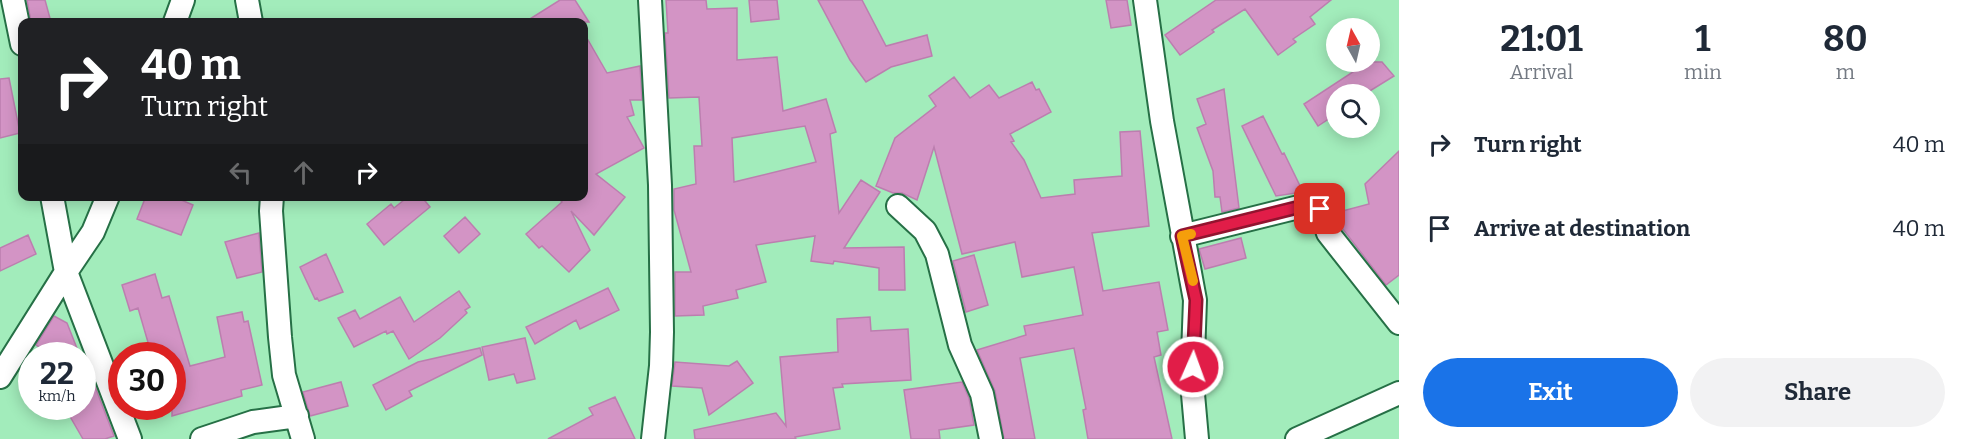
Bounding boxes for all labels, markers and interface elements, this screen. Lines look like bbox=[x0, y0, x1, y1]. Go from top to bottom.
text: 21:01 bbox=[1500, 17, 1583, 61]
text: 1 bbox=[1695, 17, 1711, 61]
text: 80 bbox=[1823, 17, 1868, 61]
north arrow bbox=[1326, 18, 1380, 72]
map controls bbox=[1326, 18, 1380, 138]
text: 40 m bbox=[141, 40, 241, 90]
icon: right bbox=[42, 42, 120, 120]
text: Arrival bbox=[1510, 60, 1573, 84]
text: min bbox=[1684, 60, 1722, 84]
text: m bbox=[1836, 60, 1855, 84]
button: search bbox=[1326, 84, 1380, 138]
text: Turn right bbox=[141, 91, 268, 123]
icon: right bbox=[1423, 128, 1456, 161]
text: Turn right bbox=[1474, 131, 1582, 158]
text: 40 m bbox=[1893, 131, 1945, 158]
icon: left bbox=[224, 156, 257, 189]
icon: ahead bbox=[287, 156, 320, 189]
icon: right bbox=[350, 156, 383, 189]
pin bbox=[1294, 183, 1345, 234]
icon: arrive bbox=[1303, 192, 1336, 225]
icon: arrive bbox=[1423, 212, 1456, 245]
text: Arrive at destination bbox=[1474, 215, 1690, 242]
text: 40 m bbox=[1893, 215, 1945, 242]
position arrow bbox=[1161, 335, 1225, 399]
speed limit sign: 30 bbox=[108, 342, 186, 420]
text: 22 bbox=[40, 356, 74, 392]
button: Exit bbox=[1423, 358, 1678, 427]
button: Share bbox=[1690, 358, 1945, 427]
text: km/h bbox=[38, 387, 76, 405]

